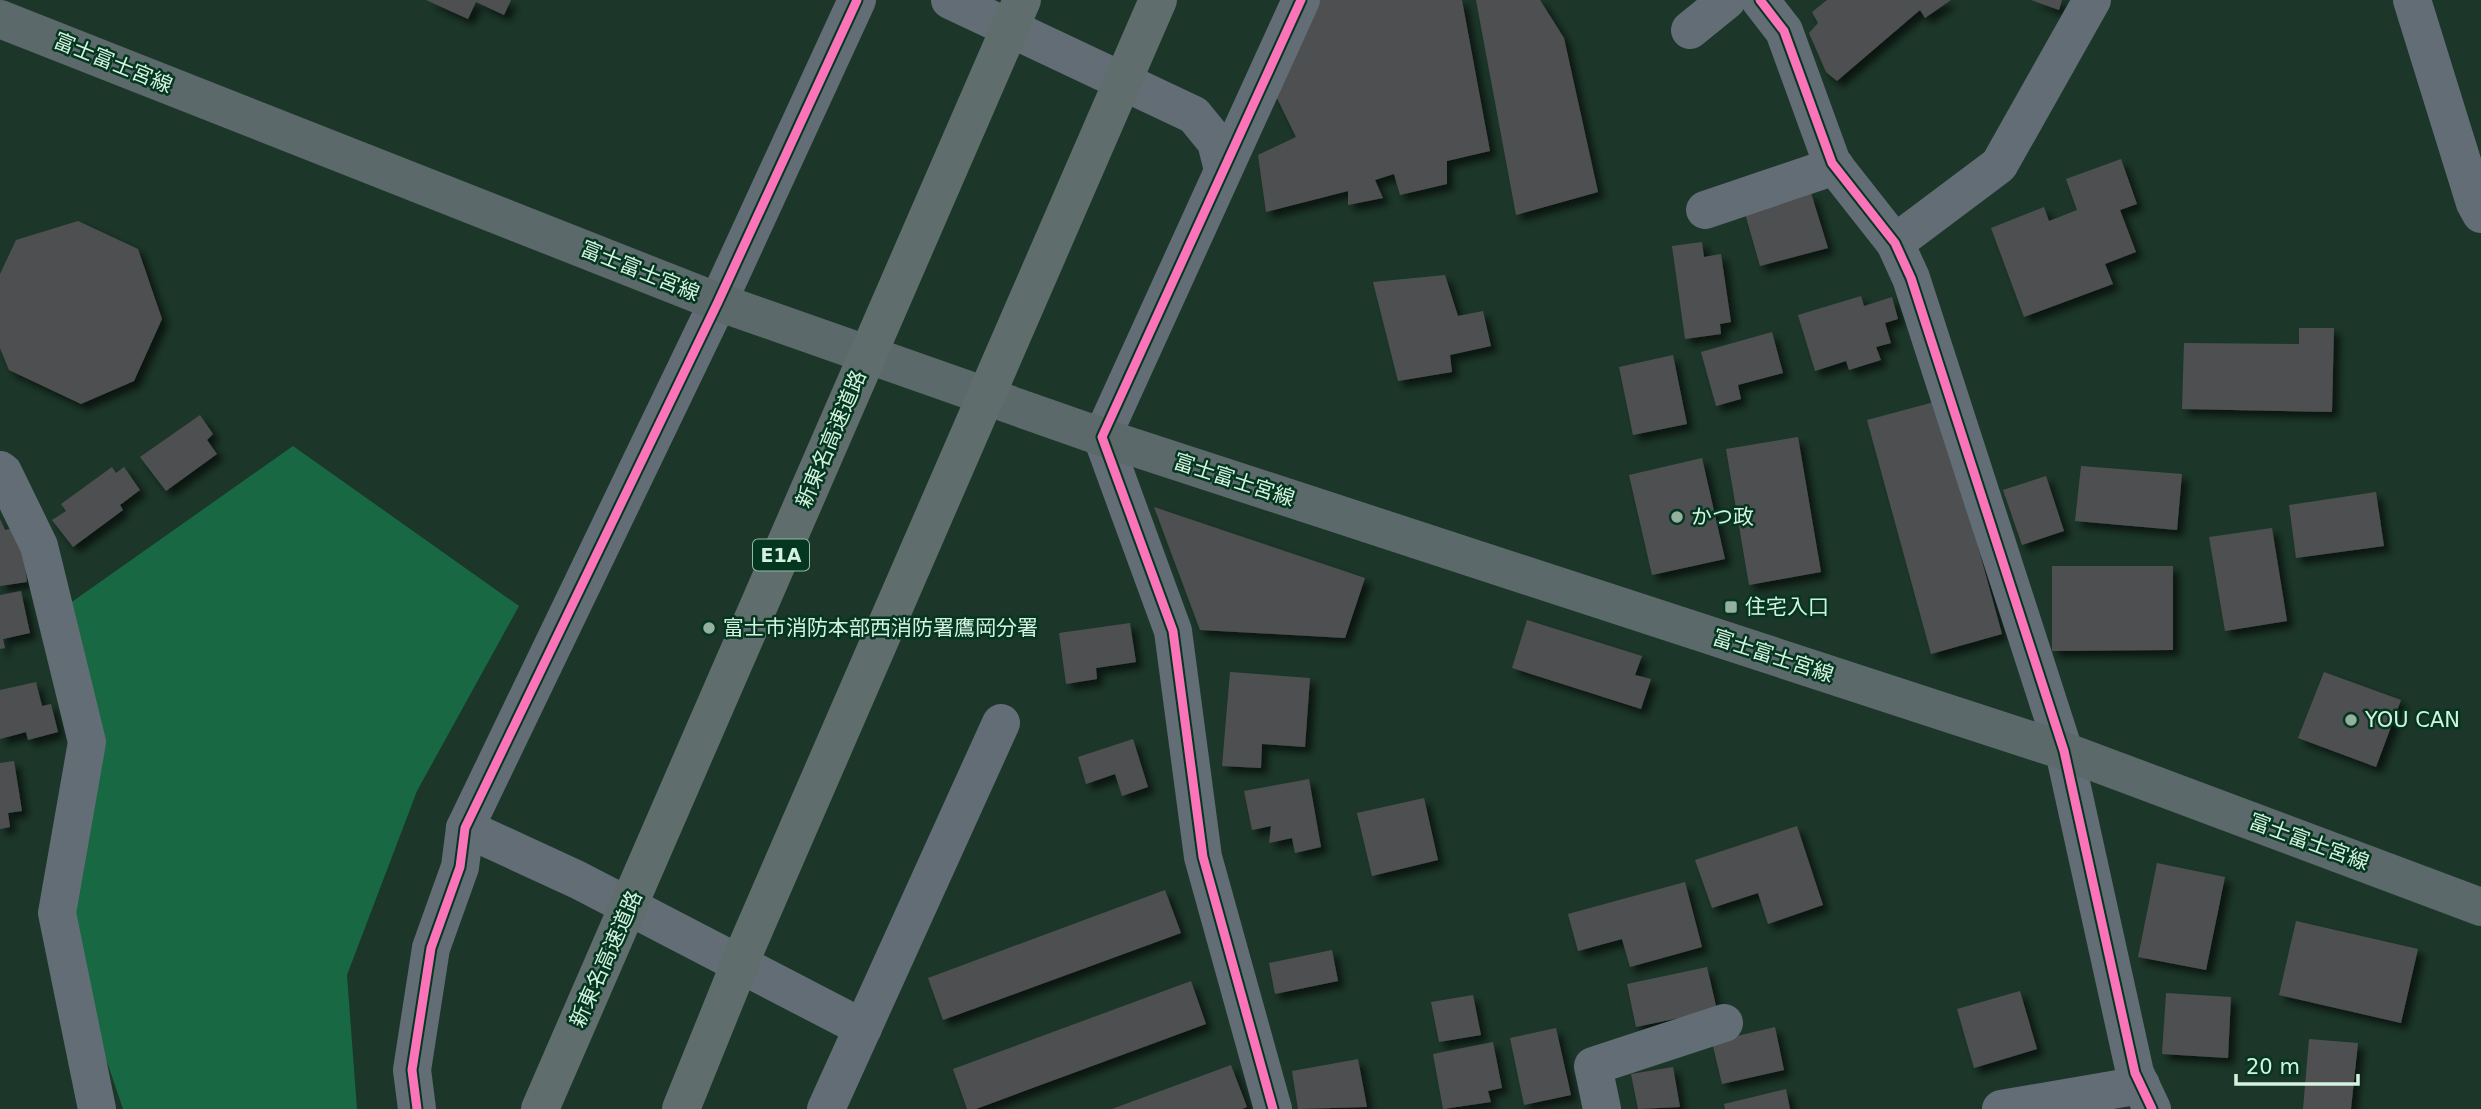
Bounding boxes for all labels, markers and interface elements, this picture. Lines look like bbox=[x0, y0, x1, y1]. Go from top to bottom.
street label: 富士富士宮線 bbox=[50, 28, 176, 98]
street label: 富士富士宮線 bbox=[577, 236, 703, 306]
street label: 新東名高速道路 bbox=[791, 367, 871, 511]
street label: 富士富士宮線 bbox=[1170, 449, 1298, 511]
place label: かつ政 bbox=[1691, 505, 1754, 529]
marker: かつ政 bbox=[1669, 509, 1685, 525]
road number: E1A bbox=[753, 540, 809, 570]
place label: 住宅入口 bbox=[1745, 595, 1829, 619]
marker: 住宅入口 bbox=[1723, 599, 1739, 615]
place label: 富士市消防本部西消防署鷹岡分署 bbox=[723, 616, 1038, 640]
marker: 富士市消防本部西消防署鷹岡分署 bbox=[701, 620, 717, 636]
street label: 富士富士宮線 bbox=[1709, 625, 1837, 687]
place label: YOU CAN bbox=[2364, 708, 2460, 732]
marker: YOU CAN bbox=[2343, 712, 2359, 728]
street label: 富士富士宮線 bbox=[2246, 809, 2372, 875]
street label: 新東名高速道路 bbox=[565, 887, 647, 1031]
scale bar bbox=[2236, 1042, 2358, 1086]
text: 20 m bbox=[2246, 1055, 2300, 1079]

